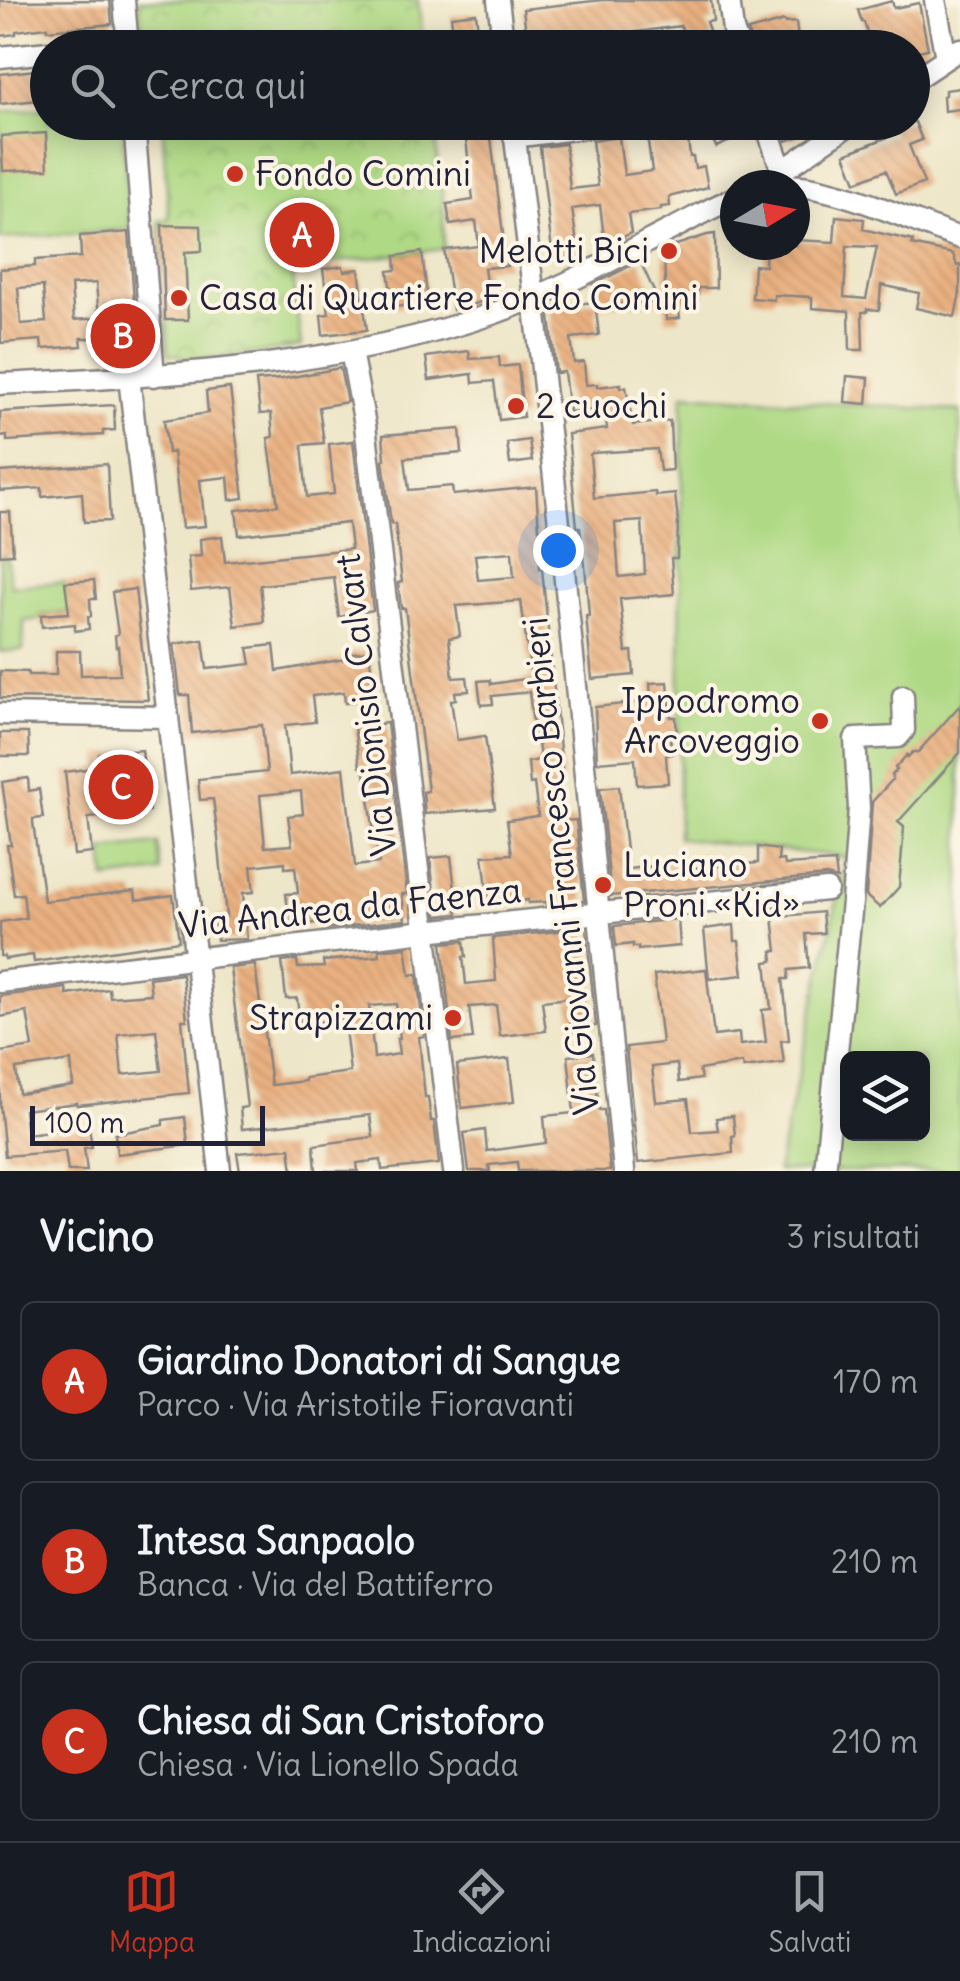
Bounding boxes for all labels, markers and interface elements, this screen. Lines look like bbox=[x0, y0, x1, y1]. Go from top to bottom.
search box bbox=[30, 30, 930, 140]
icon: search bbox=[65, 58, 120, 113]
text: Cerca qui bbox=[145, 62, 306, 109]
place label: Fondo Comini bbox=[255, 151, 471, 195]
marker: Fondo Comini bbox=[224, 163, 246, 185]
north arrow bbox=[720, 170, 810, 260]
pin: A bbox=[270, 198, 334, 272]
place label: Melotti Bici bbox=[479, 228, 649, 272]
marker: Melotti Bici bbox=[658, 240, 680, 262]
place label: Casa di Quartiere Fondo Comini bbox=[199, 275, 698, 319]
marker: Casa di Quartiere Fondo Comini bbox=[168, 287, 190, 309]
pin: B bbox=[90, 298, 156, 374]
place label: 2 cuochi bbox=[536, 383, 667, 427]
marker: 2 cuochi bbox=[505, 395, 527, 417]
your location bbox=[533, 525, 584, 576]
street label: Via Dionisio Calvart bbox=[325, 552, 405, 859]
street label: Via Giovanni Francesco Barbieri bbox=[512, 615, 608, 1117]
place label: Ippodromo Arcoveggio bbox=[621, 678, 800, 762]
marker: Ippodromo Arcoveggio bbox=[809, 710, 831, 732]
pin: C bbox=[88, 750, 154, 824]
place label: Luciano Proni «Kid» bbox=[623, 842, 800, 926]
street label: Via Andrea da Faenza bbox=[176, 867, 523, 947]
marker: Luciano Proni «Kid» bbox=[592, 874, 614, 896]
place label: Strapizzami bbox=[249, 995, 433, 1039]
marker: Strapizzami bbox=[442, 1007, 464, 1029]
map controls bbox=[840, 1051, 930, 1141]
button: layers bbox=[840, 1051, 930, 1141]
scale bar bbox=[30, 1101, 265, 1146]
text: 100 m bbox=[45, 1105, 124, 1141]
text: Vicino bbox=[40, 1210, 154, 1262]
text: 3 risultati bbox=[787, 1216, 920, 1257]
text: Giardino Donatori di Sangue bbox=[137, 1337, 621, 1384]
text: A bbox=[64, 1361, 85, 1402]
text: 170 m bbox=[833, 1361, 918, 1402]
text: Parco · Via Aristotile Fioravanti bbox=[137, 1384, 574, 1425]
text: Intesa Sanpaolo bbox=[137, 1517, 415, 1564]
text: B bbox=[64, 1541, 85, 1582]
text: 210 m bbox=[831, 1541, 918, 1582]
text: Banca · Via del Battiferro bbox=[137, 1564, 494, 1605]
text: Chiesa di San Cristoforo bbox=[137, 1697, 545, 1744]
text: C bbox=[64, 1721, 85, 1762]
text: 210 m bbox=[831, 1721, 918, 1762]
text: Chiesa · Via Lionello Spada bbox=[137, 1744, 519, 1785]
tab: Mappa bbox=[109, 1864, 195, 1960]
tab: Indicazioni bbox=[412, 1864, 551, 1960]
tab: Salvati bbox=[768, 1864, 851, 1960]

